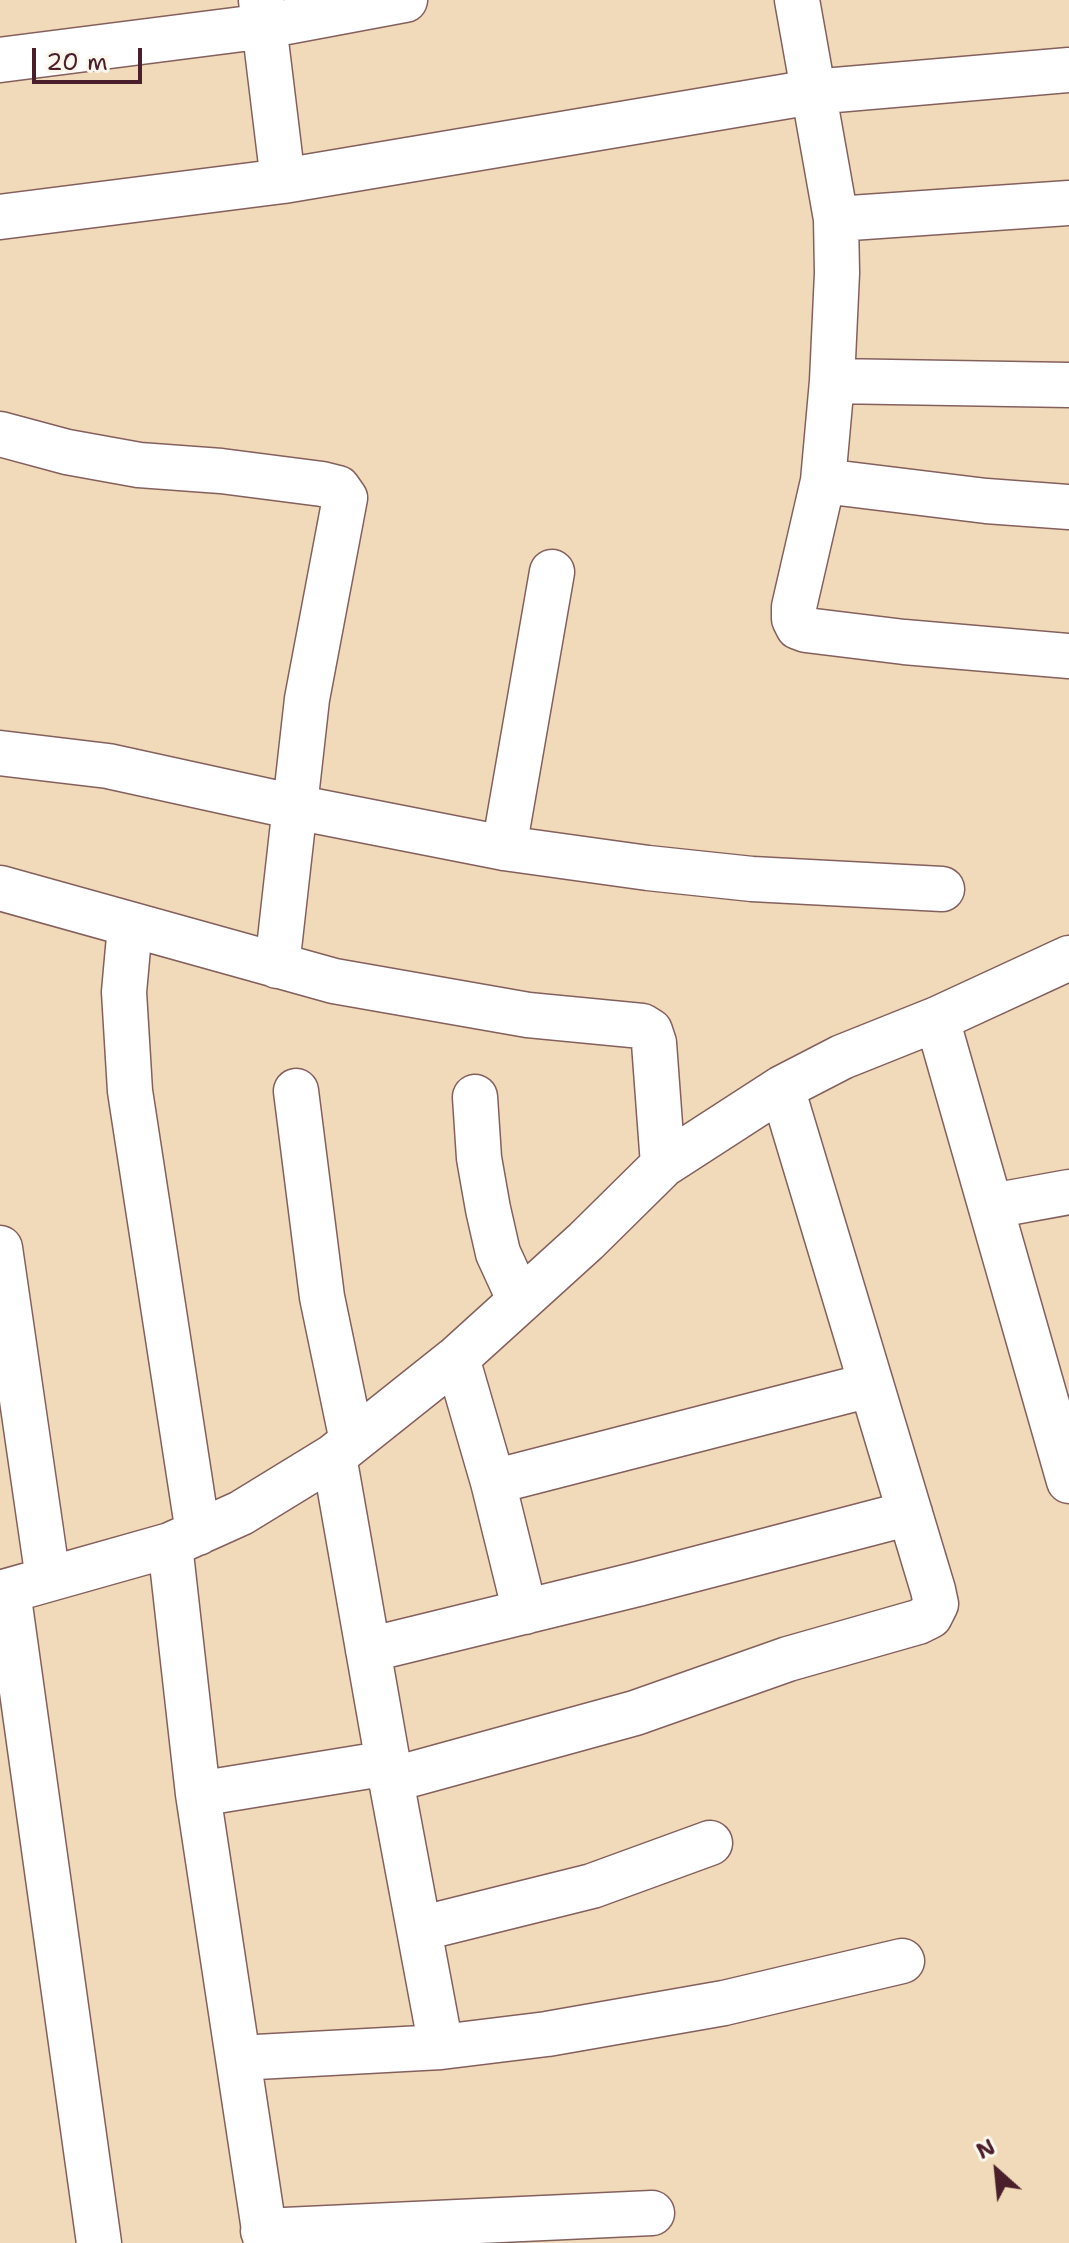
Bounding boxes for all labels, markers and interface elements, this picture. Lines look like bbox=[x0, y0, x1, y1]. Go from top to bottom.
scale bar bbox=[36, 32, 146, 82]
text: 20 m bbox=[46, 46, 108, 78]
north arrow bbox=[957, 2131, 1037, 2211]
text: N bbox=[972, 2132, 1000, 2166]

